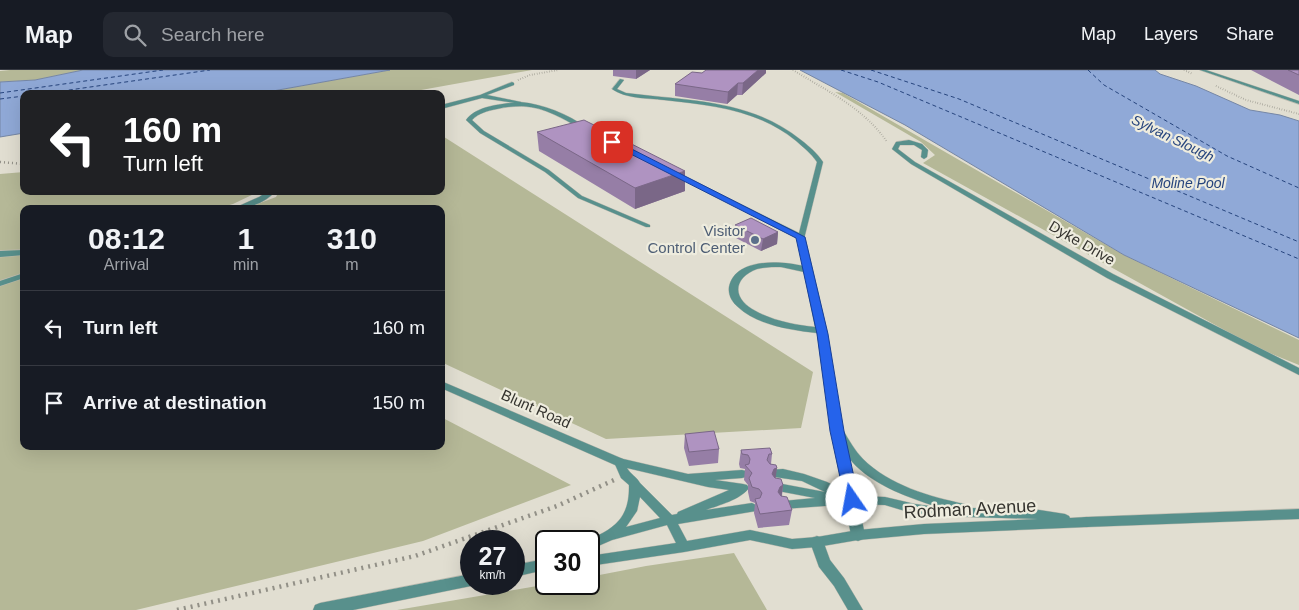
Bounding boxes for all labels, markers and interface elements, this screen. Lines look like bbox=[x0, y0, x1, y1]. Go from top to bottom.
search box bbox=[103, 12, 453, 57]
text: Map bbox=[25, 21, 73, 48]
icon: search bbox=[121, 21, 149, 49]
text: Search here bbox=[161, 24, 265, 45]
text: Map bbox=[1081, 24, 1116, 44]
text: Layers bbox=[1144, 24, 1198, 44]
text: Share bbox=[1226, 24, 1274, 44]
icon: left bbox=[40, 110, 105, 175]
text: 160 m bbox=[123, 110, 222, 149]
water label: Sylvan Slough bbox=[1129, 111, 1217, 165]
pin bbox=[591, 121, 633, 163]
icon: arrive bbox=[598, 128, 626, 156]
text: Turn left bbox=[123, 151, 203, 176]
water label: Moline Pool bbox=[1151, 175, 1225, 191]
street label: Dyke Drive bbox=[1046, 217, 1118, 268]
text: 08:12 bbox=[88, 222, 165, 255]
text: 1 bbox=[237, 222, 254, 255]
text: 310 bbox=[327, 222, 377, 255]
place label: Visitor Control Center bbox=[647, 222, 745, 256]
marker: Visitor Control Center bbox=[749, 234, 761, 246]
text: Arrival bbox=[104, 256, 149, 273]
text: min bbox=[233, 256, 259, 273]
text: m bbox=[345, 256, 358, 273]
icon: left bbox=[40, 314, 68, 342]
text: Turn left bbox=[83, 317, 158, 338]
text: 160 m bbox=[372, 317, 425, 338]
street label: Blunt Road bbox=[499, 386, 574, 431]
icon: arrive bbox=[40, 389, 68, 417]
text: Arrive at destination bbox=[83, 392, 267, 413]
text: 150 m bbox=[372, 392, 425, 413]
position arrow bbox=[825, 473, 877, 525]
street label: Rodman Avenue bbox=[903, 496, 1037, 522]
speed limit sign: 30 bbox=[535, 530, 600, 595]
text: 27 bbox=[479, 542, 506, 570]
text: km/h bbox=[479, 568, 506, 582]

